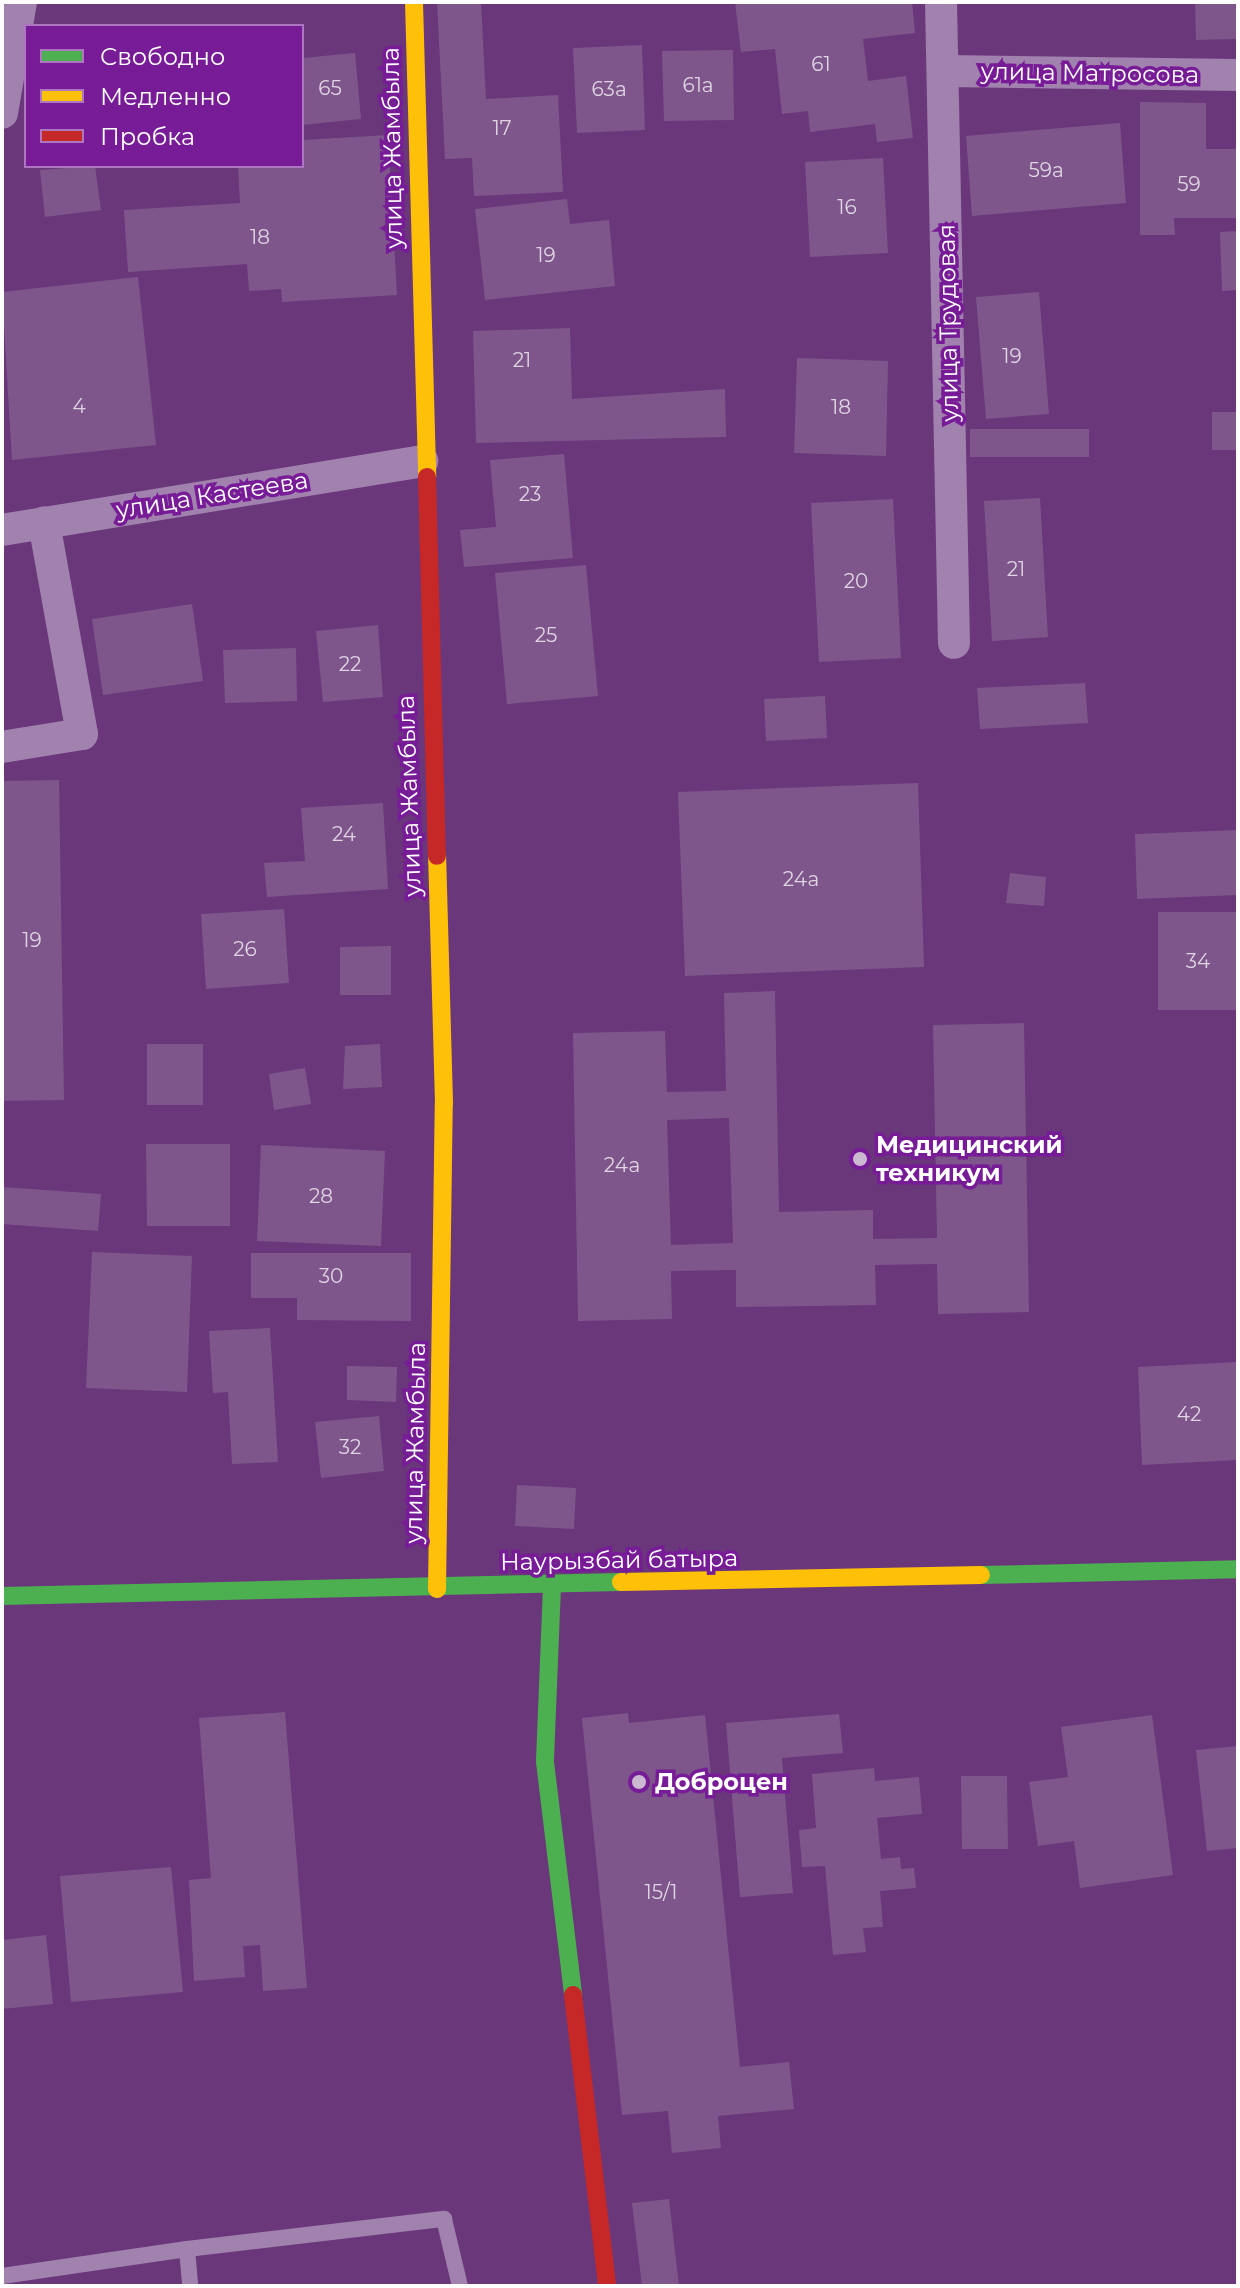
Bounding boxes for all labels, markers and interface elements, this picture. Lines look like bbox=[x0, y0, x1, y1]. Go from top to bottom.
legend bbox=[24, 24, 304, 168]
text: Свободно bbox=[100, 42, 225, 71]
street label: улица Жамбыла bbox=[376, 47, 408, 249]
house number: 61 bbox=[811, 52, 831, 76]
street label: улица Матросова bbox=[980, 57, 1200, 89]
house number: 61а bbox=[682, 73, 714, 97]
house number: 65 bbox=[318, 76, 342, 100]
house number: 63а bbox=[591, 77, 627, 101]
text: Медленно bbox=[100, 82, 231, 111]
house number: 17 bbox=[493, 116, 511, 140]
text: Пробка bbox=[100, 122, 195, 151]
house number: 59а bbox=[1028, 158, 1064, 182]
house number: 59 bbox=[1177, 172, 1201, 196]
house number: 16 bbox=[837, 195, 857, 219]
street label: улица Трудовая bbox=[932, 224, 964, 422]
house number: 18 bbox=[250, 225, 270, 249]
house number: 19 bbox=[536, 243, 556, 267]
house number: 19 bbox=[1002, 344, 1022, 368]
house number: 21 bbox=[513, 348, 531, 372]
house number: 4 bbox=[72, 394, 86, 418]
house number: 18 bbox=[831, 395, 851, 419]
street label: улица Кастеева bbox=[114, 466, 310, 524]
house number: 23 bbox=[519, 482, 541, 506]
house number: 21 bbox=[1007, 557, 1025, 581]
house number: 20 bbox=[844, 569, 868, 593]
house number: 25 bbox=[535, 623, 557, 647]
house number: 22 bbox=[339, 652, 361, 676]
street label: улица Жамбыла bbox=[391, 695, 427, 897]
house number: 24 bbox=[332, 822, 356, 846]
house number: 24а bbox=[783, 867, 819, 891]
house number: 19 bbox=[22, 928, 42, 952]
house number: 26 bbox=[233, 937, 257, 961]
house number: 34 bbox=[1186, 949, 1210, 973]
place label: Медицинский техникум bbox=[876, 1131, 1063, 1187]
marker: Медицинский техникум bbox=[851, 1150, 869, 1168]
house number: 24а bbox=[604, 1153, 640, 1177]
house number: 28 bbox=[309, 1184, 333, 1208]
house number: 30 bbox=[319, 1264, 343, 1288]
street label: улица Жамбыла bbox=[399, 1342, 431, 1544]
house number: 42 bbox=[1177, 1402, 1201, 1426]
house number: 32 bbox=[339, 1435, 361, 1459]
street label: Наурызбай батыра bbox=[500, 1544, 738, 1576]
place label: Доброцен bbox=[655, 1768, 788, 1796]
marker: Доброцен bbox=[630, 1773, 648, 1791]
house number: 15/1 bbox=[644, 1880, 678, 1904]

